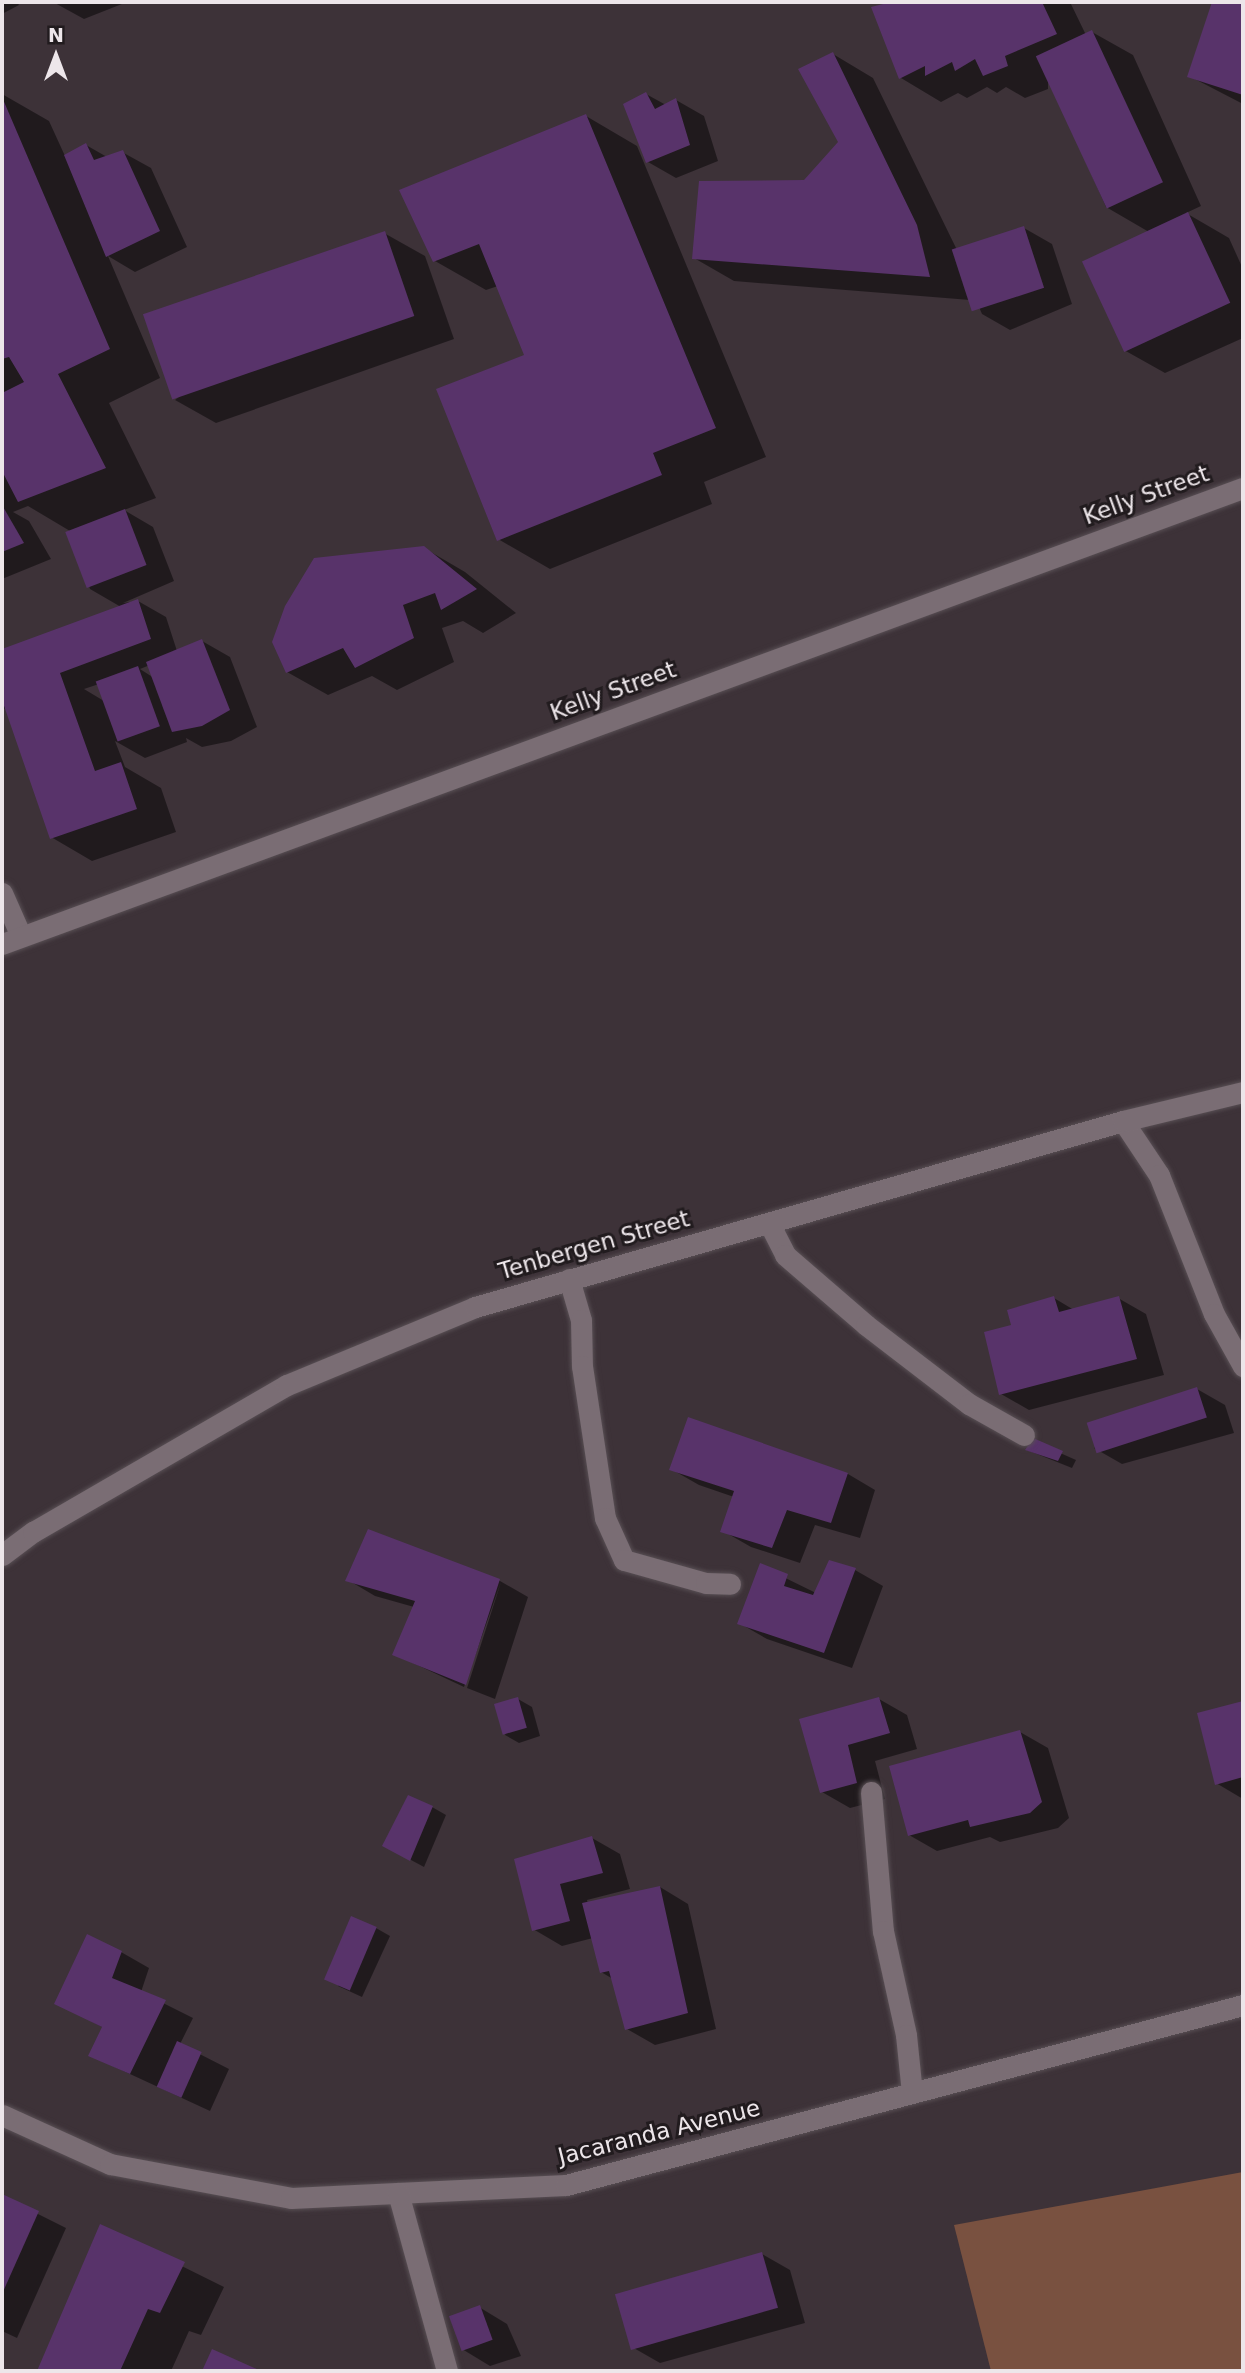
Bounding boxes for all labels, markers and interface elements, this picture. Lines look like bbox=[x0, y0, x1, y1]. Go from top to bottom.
north arrow bbox=[21, 21, 91, 91]
text: N bbox=[48, 24, 64, 46]
street label: Kelly Street bbox=[1079, 460, 1213, 530]
street label: Kelly Street bbox=[546, 656, 680, 726]
street label: Tenbergen Street bbox=[495, 1205, 693, 1285]
street label: Jacaranda Avenue bbox=[555, 2094, 763, 2170]

